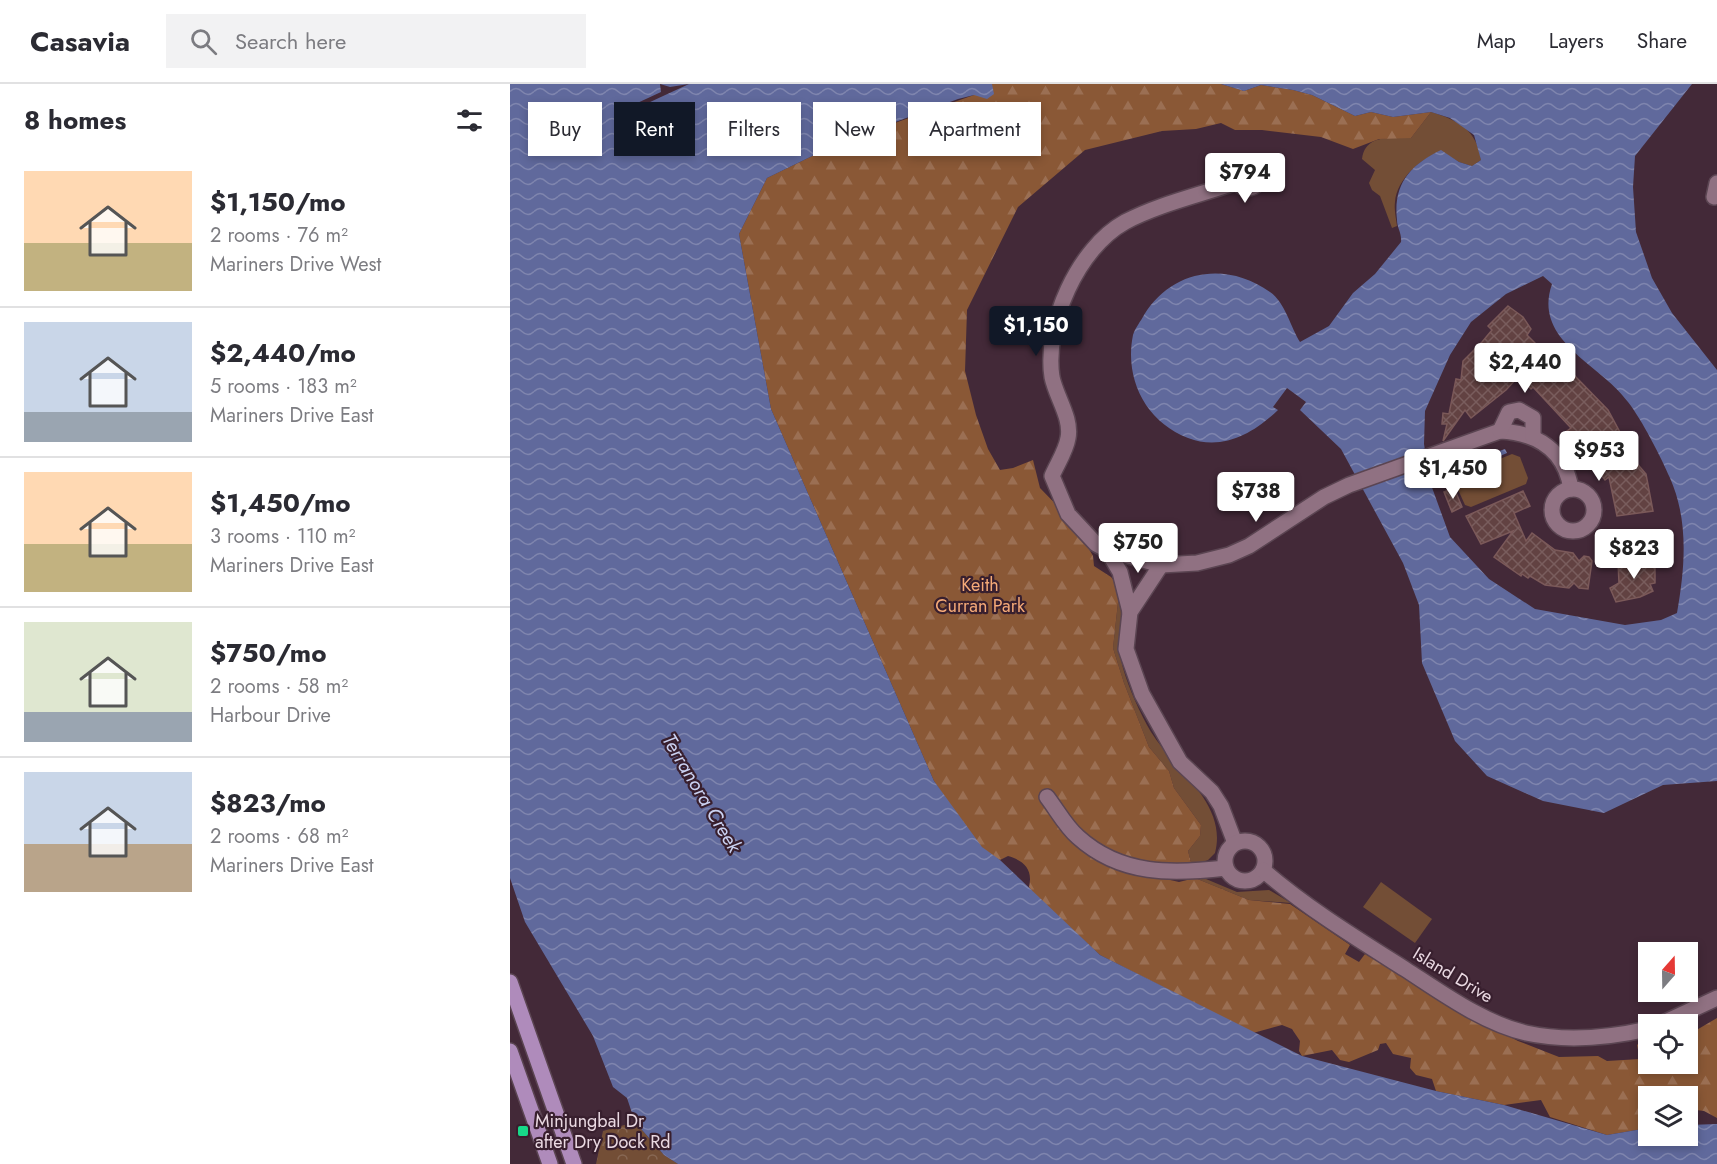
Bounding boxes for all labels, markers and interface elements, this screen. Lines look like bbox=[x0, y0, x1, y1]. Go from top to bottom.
search box bbox=[166, 14, 586, 68]
text: Casavia bbox=[30, 21, 130, 62]
icon: search bbox=[187, 25, 220, 58]
text: Search here bbox=[235, 25, 346, 57]
text: Map bbox=[1477, 26, 1516, 56]
text: Layers bbox=[1549, 26, 1604, 56]
text: Share bbox=[1637, 26, 1687, 56]
text: 8 homes bbox=[24, 101, 126, 139]
chip: Buy bbox=[528, 102, 602, 156]
chip: Rent bbox=[614, 102, 695, 156]
chip: Filters bbox=[707, 102, 801, 156]
chip: New bbox=[813, 102, 896, 156]
chip: Apartment bbox=[908, 102, 1041, 156]
icon: filters bbox=[453, 104, 486, 137]
pin: $794 bbox=[1209, 153, 1281, 204]
text: $794 bbox=[1219, 158, 1271, 187]
text: $1,150/mo bbox=[210, 183, 346, 221]
icon: home bbox=[72, 195, 144, 267]
text: 2 rooms · 76 m² bbox=[210, 221, 348, 250]
text: Mariners Drive West bbox=[210, 250, 381, 279]
pin: $1,150 bbox=[987, 306, 1085, 357]
text: $1,150 bbox=[1003, 311, 1069, 340]
text: $2,440/mo bbox=[210, 334, 356, 372]
pin: $2,440 bbox=[1476, 343, 1574, 394]
icon: home bbox=[72, 346, 144, 418]
text: $2,440 bbox=[1488, 348, 1562, 377]
text: 5 rooms · 183 m² bbox=[210, 372, 357, 401]
text: Mariners Drive East bbox=[210, 401, 374, 430]
pin: $953 bbox=[1563, 431, 1635, 482]
text: $953 bbox=[1573, 436, 1625, 465]
pin: $1,450 bbox=[1404, 449, 1502, 500]
text: $1,450 bbox=[1418, 454, 1488, 483]
pin: $738 bbox=[1220, 472, 1292, 523]
text: $738 bbox=[1231, 477, 1281, 506]
text: $1,450/mo bbox=[210, 484, 351, 522]
icon: home bbox=[72, 496, 144, 568]
text: 3 rooms · 110 m² bbox=[210, 522, 356, 551]
pin: $750 bbox=[1102, 523, 1174, 574]
text: $750 bbox=[1113, 528, 1163, 557]
pin: $823 bbox=[1598, 529, 1670, 580]
text: $823 bbox=[1609, 534, 1659, 563]
text: Mariners Drive East bbox=[210, 551, 374, 580]
park label: Keith Curran Park bbox=[935, 572, 1025, 619]
text: $750/mo bbox=[210, 634, 326, 672]
icon: home bbox=[72, 646, 144, 718]
text: 2 rooms · 58 m² bbox=[210, 672, 348, 701]
text: Harbour Drive bbox=[210, 701, 331, 730]
water label: Terranora Creek bbox=[655, 728, 749, 859]
text: $823/mo bbox=[210, 784, 326, 822]
icon: home bbox=[72, 796, 144, 868]
text: 2 rooms · 68 m² bbox=[210, 822, 348, 851]
text: Mariners Drive East bbox=[210, 851, 374, 880]
street label: Island Drive bbox=[1408, 941, 1498, 1009]
north arrow bbox=[1638, 942, 1698, 1002]
map controls bbox=[1638, 942, 1698, 1146]
button: locate bbox=[1638, 1014, 1698, 1074]
button: layers bbox=[1638, 1086, 1698, 1146]
place label: Minjungbal Dr after Dry Dock Rd bbox=[535, 1108, 671, 1155]
marker: Minjungbal Dr after Dry Dock Rd bbox=[516, 1124, 530, 1138]

